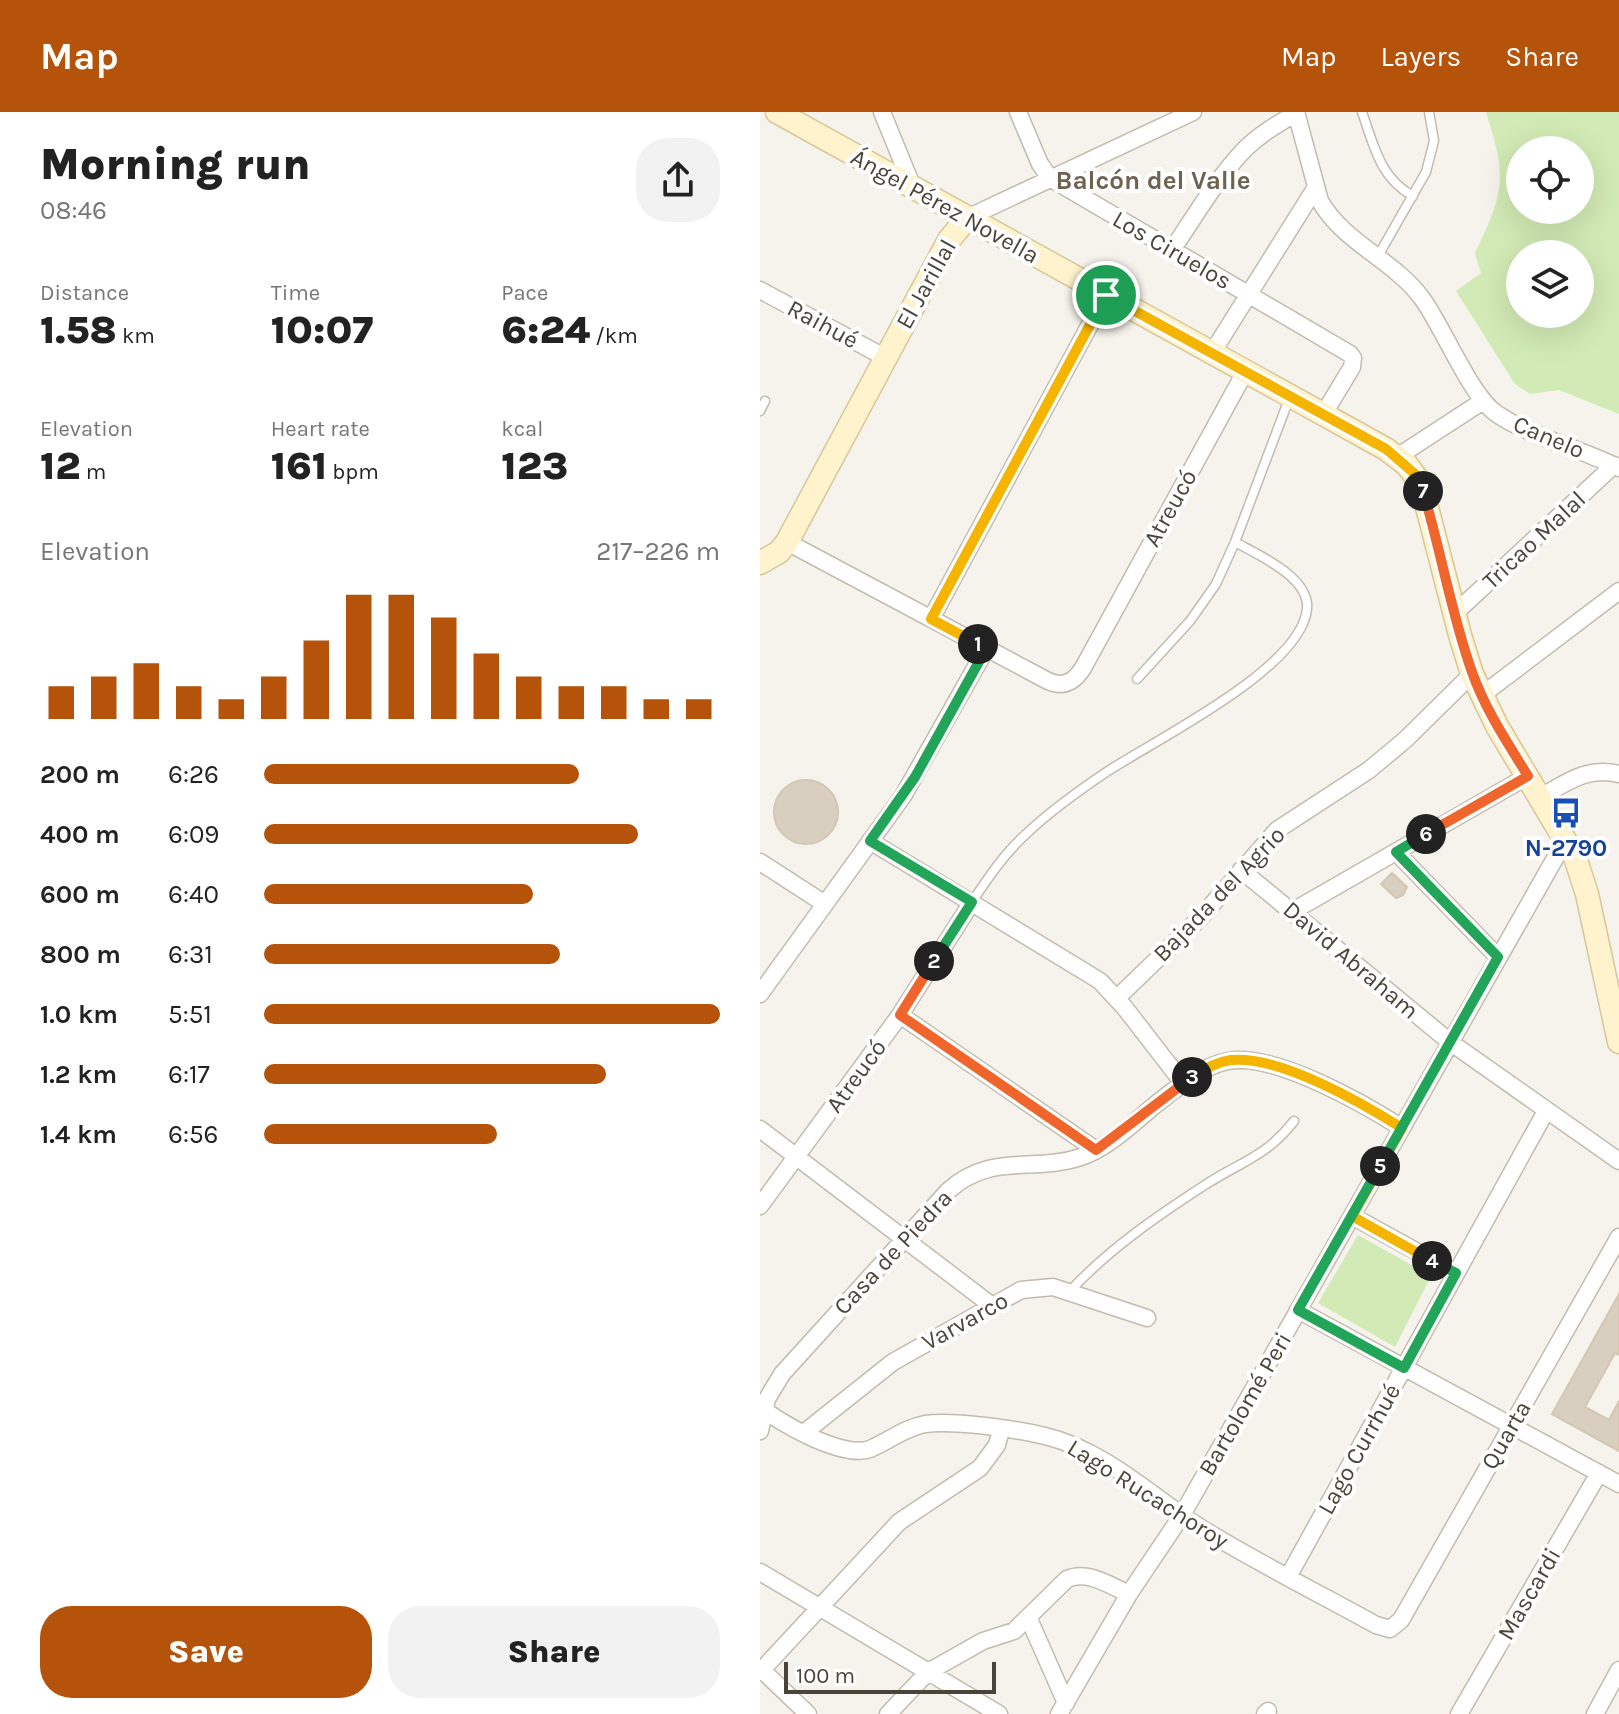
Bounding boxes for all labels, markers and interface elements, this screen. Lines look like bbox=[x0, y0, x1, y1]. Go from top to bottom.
text: Map bbox=[40, 34, 119, 79]
text: Map bbox=[1281, 40, 1336, 73]
text: Layers bbox=[1380, 40, 1461, 73]
text: Share bbox=[1505, 40, 1579, 73]
map controls bbox=[1506, 136, 1594, 328]
button: locate bbox=[1506, 136, 1594, 224]
button: share bbox=[636, 138, 720, 222]
text: Morning run bbox=[40, 139, 311, 190]
street label: Ángel Pérez Novella bbox=[846, 142, 1044, 269]
district label: Balcón del Valle bbox=[1056, 165, 1250, 196]
text: 08:46 bbox=[40, 195, 107, 226]
street label: Los Ciruelos bbox=[1108, 205, 1236, 295]
street label: El Jarillal bbox=[890, 234, 962, 334]
button: layers bbox=[1506, 240, 1594, 328]
pin bbox=[1072, 261, 1140, 329]
icon: arrive bbox=[1084, 273, 1128, 317]
text: Distance bbox=[40, 280, 129, 306]
text: Time bbox=[271, 280, 320, 306]
text: Pace bbox=[501, 280, 548, 306]
street label: Raihué bbox=[783, 294, 863, 354]
text: 1.58 bbox=[40, 306, 117, 353]
text: 10:07 bbox=[271, 306, 373, 353]
text: 6:24 bbox=[501, 306, 590, 353]
text: km bbox=[117, 323, 155, 349]
text: /km bbox=[590, 323, 638, 349]
street label: Canelo bbox=[1509, 410, 1589, 464]
text: Elevation bbox=[40, 416, 133, 442]
text: Heart rate bbox=[271, 416, 370, 442]
text: kcal bbox=[501, 416, 543, 442]
text: 12 bbox=[40, 442, 81, 489]
text: 161 bbox=[271, 442, 327, 489]
text: 123 bbox=[501, 442, 568, 489]
text: m bbox=[81, 459, 106, 485]
text: bpm bbox=[327, 459, 379, 485]
street label: Atreucó bbox=[1137, 465, 1203, 551]
pin: 7 bbox=[1403, 471, 1443, 511]
text: 7 bbox=[1418, 478, 1428, 504]
street label: Tricao Malal bbox=[1477, 485, 1591, 595]
text: Elevation bbox=[40, 536, 150, 567]
text: 217–226 m bbox=[596, 536, 720, 567]
pin: 1 bbox=[958, 624, 998, 664]
text: 1 bbox=[974, 631, 982, 657]
text: 200 m bbox=[40, 759, 120, 790]
text: 6:26 bbox=[168, 759, 219, 790]
bus stop icon: N-2790 bbox=[1549, 796, 1583, 830]
pin: 6 bbox=[1406, 814, 1446, 854]
text: 400 m bbox=[40, 819, 120, 850]
text: 6:09 bbox=[168, 819, 219, 850]
street label: Bajada del Agrio bbox=[1147, 821, 1291, 967]
text: 6 bbox=[1419, 821, 1433, 847]
place label: N-2790 bbox=[1525, 834, 1607, 862]
text: 600 m bbox=[40, 879, 120, 910]
text: 6:40 bbox=[168, 879, 219, 910]
street label: David Abraham bbox=[1278, 895, 1424, 1025]
text: 800 m bbox=[40, 939, 121, 970]
text: 6:31 bbox=[168, 939, 213, 970]
pin: 2 bbox=[914, 941, 954, 981]
text: 2 bbox=[927, 948, 941, 974]
text: 1.0 km bbox=[40, 999, 118, 1030]
text: 5:51 bbox=[168, 999, 212, 1030]
street label: Atreucó bbox=[820, 1034, 892, 1118]
pin: 3 bbox=[1172, 1057, 1212, 1097]
text: 1.2 km bbox=[40, 1059, 117, 1090]
text: 6:17 bbox=[168, 1059, 210, 1090]
text: 3 bbox=[1185, 1064, 1199, 1090]
text: 1.4 km bbox=[40, 1119, 117, 1150]
text: 6:56 bbox=[168, 1119, 218, 1150]
pin: 5 bbox=[1360, 1146, 1400, 1186]
text: 5 bbox=[1374, 1153, 1386, 1179]
street label: Casa de Piedra bbox=[828, 1184, 958, 1320]
pin: 4 bbox=[1412, 1241, 1452, 1281]
text: 4 bbox=[1425, 1248, 1439, 1274]
street label: Varvarco bbox=[917, 1286, 1013, 1356]
street label: Bartolomé Peri bbox=[1193, 1327, 1297, 1481]
street label: Lago Currhué bbox=[1312, 1379, 1406, 1519]
street label: Quarta bbox=[1475, 1396, 1537, 1474]
street label: Lago Rucachoroy bbox=[1062, 1433, 1234, 1555]
street label: Mascardi bbox=[1491, 1543, 1567, 1645]
button: Save bbox=[40, 1606, 372, 1698]
button: Share bbox=[388, 1606, 720, 1698]
scale bar bbox=[784, 1658, 996, 1694]
text: 100 m bbox=[796, 1663, 855, 1689]

